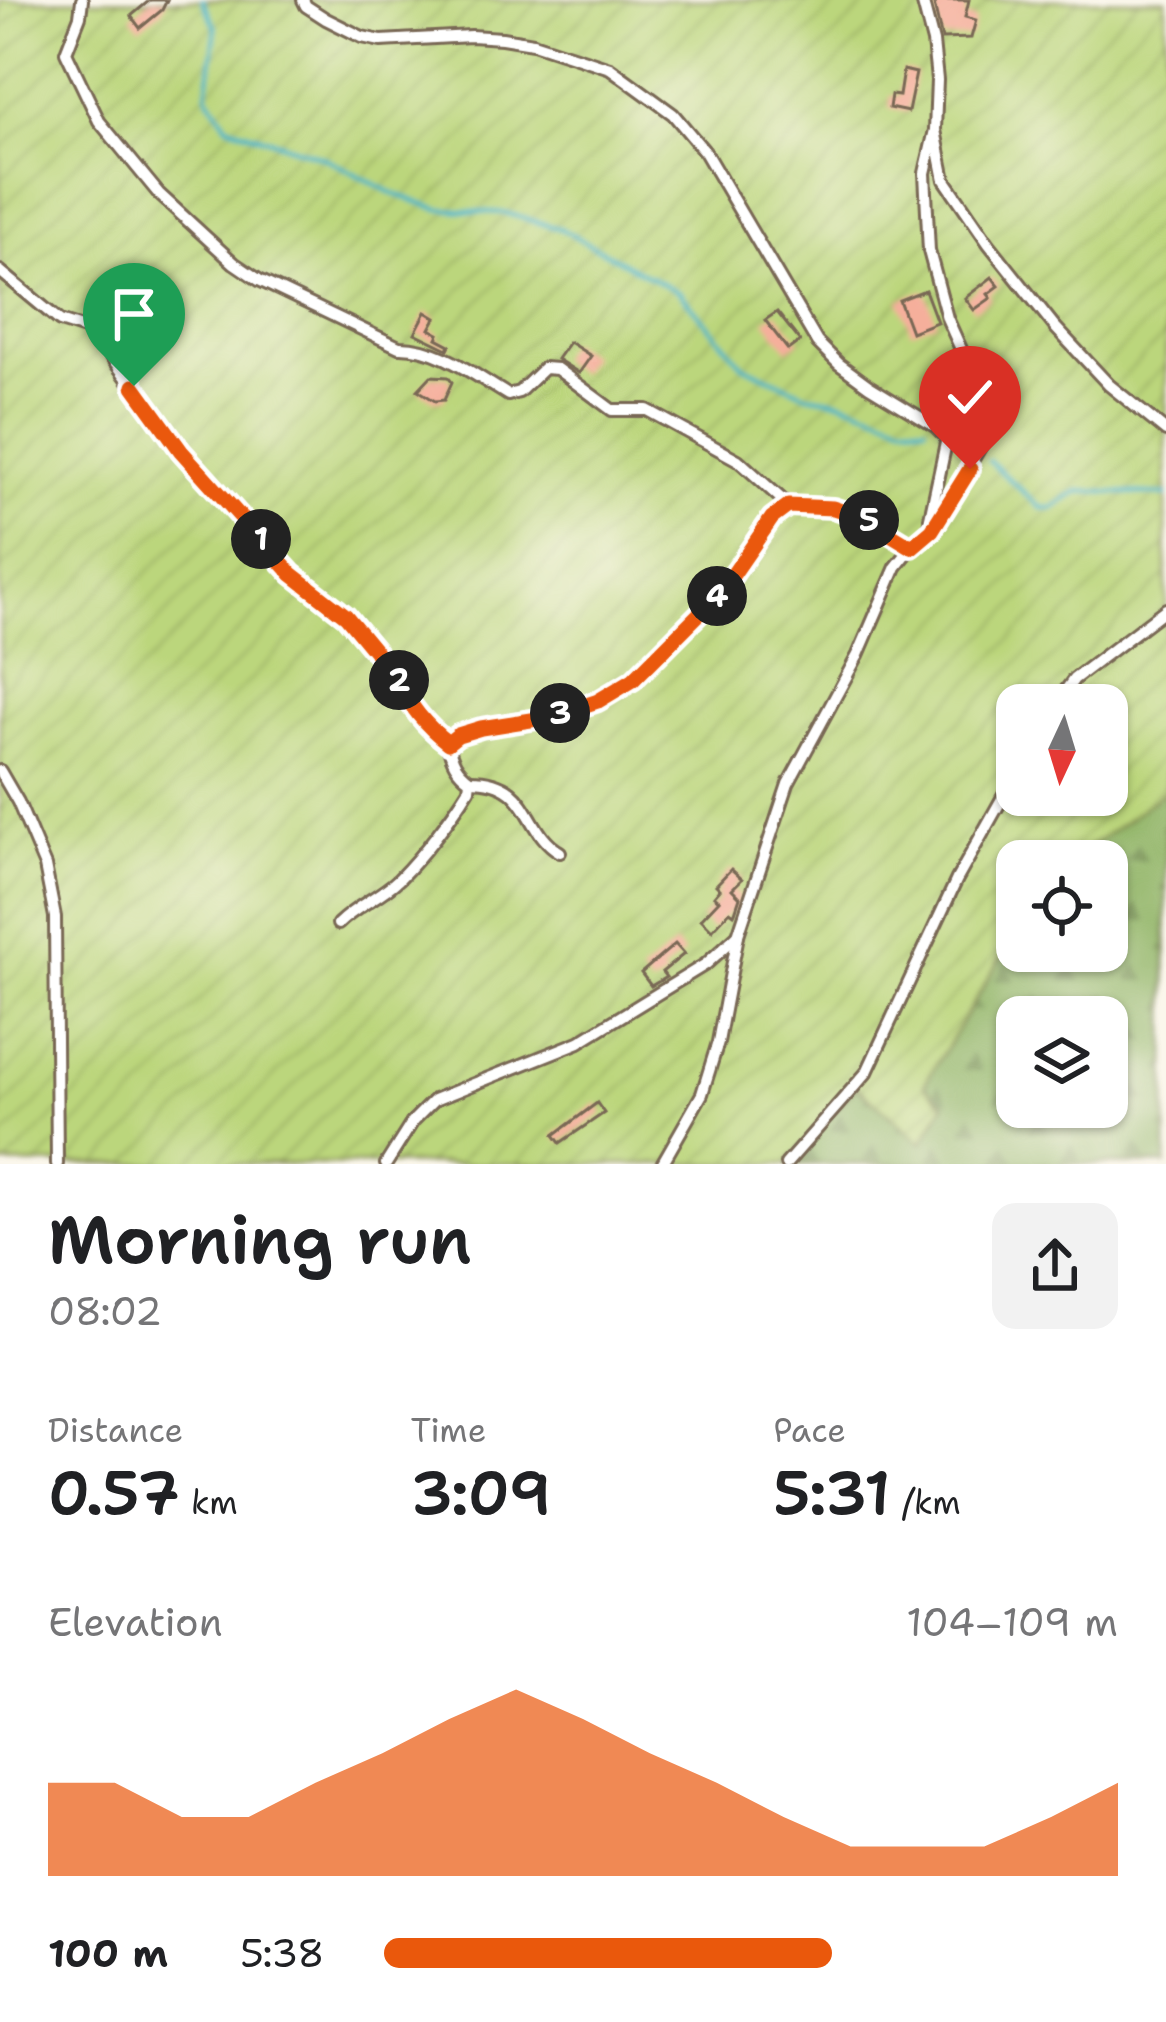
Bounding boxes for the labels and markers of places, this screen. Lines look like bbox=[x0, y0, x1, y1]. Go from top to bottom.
pin bbox=[83, 263, 185, 386]
pin bbox=[919, 346, 1021, 469]
pin: 5 bbox=[839, 490, 899, 550]
pin: 1 bbox=[231, 509, 291, 569]
pin: 4 bbox=[687, 566, 747, 626]
pin: 2 bbox=[369, 650, 429, 710]
pin: 3 bbox=[530, 683, 590, 743]

